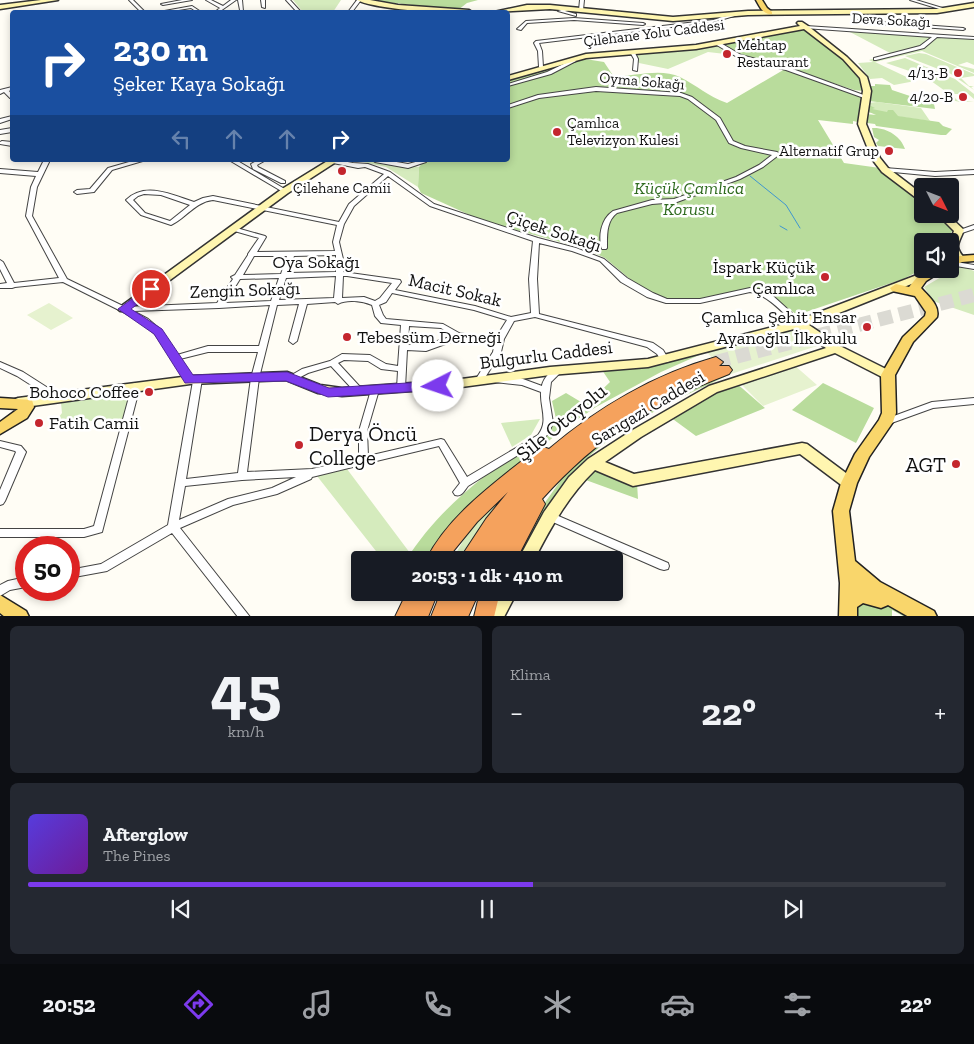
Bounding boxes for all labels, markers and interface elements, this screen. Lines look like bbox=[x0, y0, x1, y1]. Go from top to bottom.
street label: Deva Sokağı bbox=[851, 9, 931, 31]
street label: Çilehane Yolu Caddesi bbox=[582, 15, 726, 51]
text: 230 m bbox=[113, 28, 208, 70]
icon: right bbox=[30, 30, 95, 95]
place label: Mehtap Restaurant bbox=[737, 36, 809, 71]
marker: Mehtap Restaurant bbox=[721, 48, 733, 60]
place label: 4/13-B bbox=[908, 64, 948, 82]
marker: 4/13-B bbox=[952, 67, 964, 79]
street label: Oyma Sokağı bbox=[599, 68, 685, 94]
text: Şeker Kaya Sokağı bbox=[113, 70, 285, 97]
place label: 4/20-B bbox=[910, 88, 953, 106]
marker: 4/20-B bbox=[957, 91, 969, 103]
place label: Çamlıca Televizyon Kulesi bbox=[567, 114, 679, 149]
icon: left bbox=[167, 125, 195, 153]
icon: ahead bbox=[220, 125, 248, 153]
icon: ahead bbox=[273, 125, 301, 153]
icon: right bbox=[326, 125, 354, 153]
marker: Çamlıca Televizyon Kulesi bbox=[551, 126, 563, 138]
place label: Alternatif Grup bbox=[779, 142, 879, 160]
marker: Alternatif Grup bbox=[883, 145, 895, 157]
marker: Çilehane Camii bbox=[336, 165, 348, 177]
park label: Küçük Çamlıca Korusu bbox=[634, 177, 744, 220]
north arrow bbox=[914, 178, 959, 222]
map controls bbox=[914, 178, 959, 278]
place label: Çilehane Camii bbox=[293, 179, 391, 197]
street label: Çiçek Sokağı bbox=[504, 205, 604, 257]
button: sound bbox=[914, 233, 959, 278]
street label: Oya Sokağı bbox=[273, 251, 359, 273]
place label: İspark Küçük Çamlıca bbox=[713, 256, 816, 299]
pin bbox=[130, 268, 172, 310]
street label: Macit Sokak bbox=[406, 269, 504, 312]
marker: İspark Küçük Çamlıca bbox=[819, 271, 831, 283]
icon: arrive bbox=[137, 275, 165, 303]
street label: Zengin Sokağı bbox=[190, 277, 300, 303]
place label: Çamlıca Şehit Ensar Ayanoğlu İlkokulu bbox=[701, 306, 857, 349]
marker: Çamlıca Şehit Ensar Ayanoğlu İlkokulu bbox=[861, 321, 873, 333]
place label: Tebessüm Derneği bbox=[357, 326, 501, 348]
marker: Tebessüm Derneği bbox=[341, 331, 353, 343]
street label: Bulgurlu Caddesi bbox=[478, 336, 614, 374]
position arrow bbox=[411, 359, 463, 411]
street label: Sarıgazi Caddesi bbox=[587, 366, 709, 450]
street label: Şile Otoyolu bbox=[511, 378, 612, 466]
place label: Bohoco Coffee bbox=[29, 381, 139, 403]
marker: Bohoco Coffee bbox=[143, 386, 155, 398]
place label: Fatih Camii bbox=[49, 412, 139, 434]
marker: Fatih Camii bbox=[33, 417, 45, 429]
place label: Derya Öncü College bbox=[309, 421, 417, 470]
marker: Derya Öncü College bbox=[293, 439, 305, 451]
place label: AGT bbox=[905, 452, 946, 477]
marker: AGT bbox=[950, 458, 962, 470]
speed limit sign: 50 bbox=[15, 536, 80, 601]
text: 20:53 · 1 dk · 410 m bbox=[411, 564, 563, 587]
text: 45 bbox=[211, 650, 281, 728]
text: Klima bbox=[510, 665, 551, 684]
text: 22° bbox=[701, 689, 756, 735]
text: − bbox=[510, 696, 523, 729]
text: + bbox=[934, 696, 946, 729]
text: km/h bbox=[228, 722, 264, 741]
text: Afterglow bbox=[103, 823, 188, 846]
text: The Pines bbox=[103, 846, 170, 865]
icon: previous bbox=[167, 895, 195, 923]
icon: pause bbox=[473, 895, 501, 923]
icon: next bbox=[779, 895, 807, 923]
icon: directions bbox=[181, 987, 216, 1022]
icon: music bbox=[300, 987, 335, 1022]
icon: phone bbox=[420, 987, 455, 1022]
icon: climate bbox=[540, 987, 575, 1022]
icon: car bbox=[660, 987, 695, 1022]
icon: filters bbox=[780, 987, 815, 1022]
text: 20:52 bbox=[42, 991, 96, 1018]
text: 22° bbox=[900, 991, 932, 1018]

